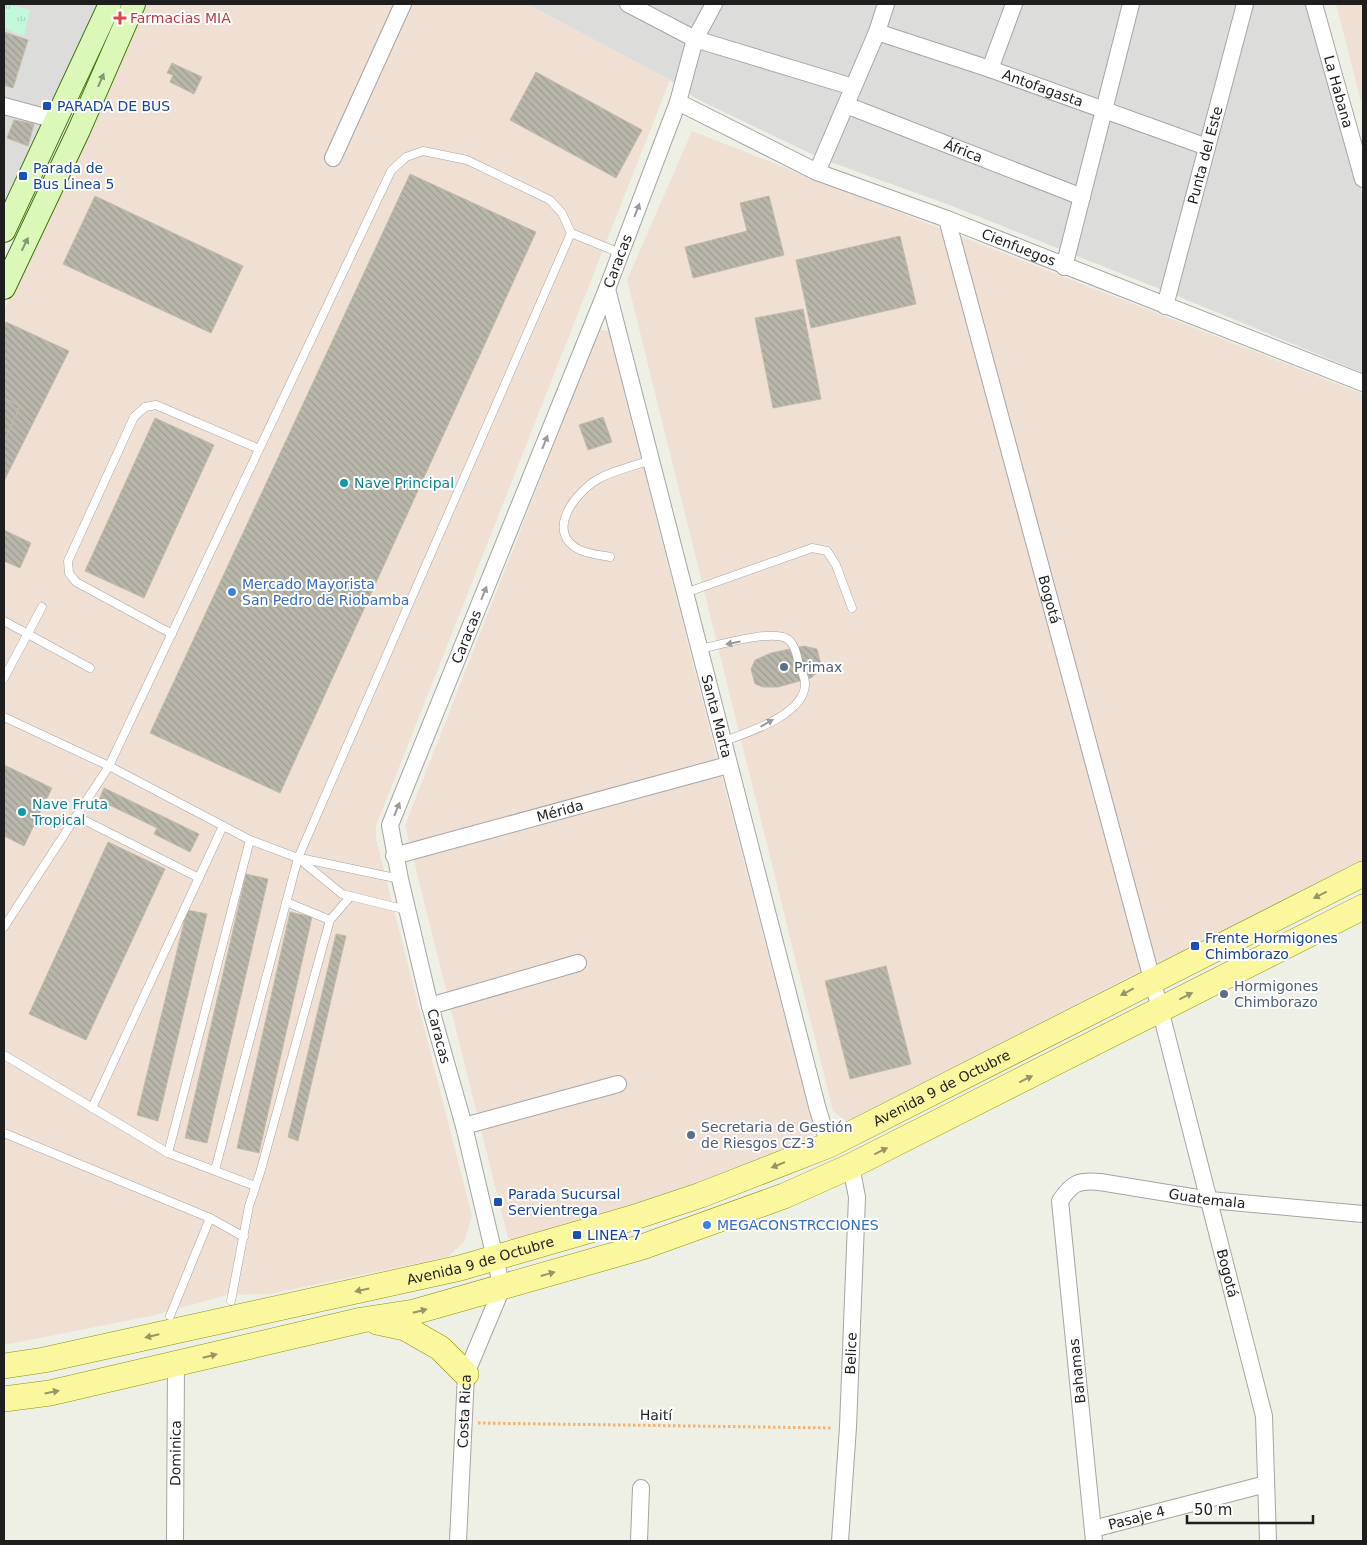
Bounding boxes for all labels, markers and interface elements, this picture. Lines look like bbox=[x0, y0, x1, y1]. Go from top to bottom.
place label: Farmacias MIA bbox=[130, 10, 231, 26]
marker: Farmacias MIA bbox=[114, 12, 126, 24]
street label: La Habana bbox=[1321, 53, 1356, 130]
street label: Antofagasta bbox=[1000, 66, 1085, 110]
one-way arrow bbox=[97, 73, 105, 88]
place label: PARADA DE BUS bbox=[57, 98, 170, 114]
marker: PARADA DE BUS bbox=[41, 100, 53, 112]
street label: Punta del Este bbox=[1184, 105, 1226, 206]
street label: África bbox=[942, 136, 985, 165]
place label: Parada de Bus Linea 5 bbox=[33, 160, 114, 192]
marker: Parada de Bus Linea 5 bbox=[17, 170, 29, 182]
one-way arrow bbox=[634, 203, 641, 218]
street label: Cienfuegos bbox=[979, 225, 1058, 269]
street label: Caracas bbox=[600, 232, 635, 290]
one-way arrow bbox=[21, 237, 29, 251]
one-way arrow bbox=[541, 435, 549, 450]
place label: Nave Principal bbox=[354, 475, 454, 491]
marker: Nave Principal bbox=[338, 477, 350, 489]
street label: Bogotá bbox=[1035, 573, 1064, 626]
place label: Mercado Mayorista San Pedro de Riobamba bbox=[242, 576, 409, 608]
marker: Mercado Mayorista San Pedro de Riobamba bbox=[226, 586, 238, 598]
one-way arrow bbox=[480, 586, 488, 600]
street label: Caracas bbox=[448, 608, 484, 666]
one-way arrow bbox=[725, 639, 741, 647]
place label: Primax bbox=[794, 659, 842, 675]
marker: Primax bbox=[778, 661, 790, 673]
street label: Santa Marta bbox=[698, 673, 735, 759]
one-way arrow bbox=[760, 719, 773, 728]
place label: Nave Fruta Tropical bbox=[31, 796, 108, 828]
street label: Mérida bbox=[535, 797, 585, 825]
one-way arrow bbox=[393, 802, 401, 816]
marker: Nave Fruta Tropical bbox=[16, 806, 28, 818]
one-way arrow bbox=[1312, 891, 1327, 899]
place label: Frente Hormigones Chimborazo bbox=[1205, 930, 1338, 962]
marker: Frente Hormigones Chimborazo bbox=[1189, 940, 1201, 952]
place label: Hormigones Chimborazo bbox=[1234, 978, 1318, 1010]
one-way arrow bbox=[1120, 988, 1135, 996]
marker: Hormigones Chimborazo bbox=[1218, 988, 1230, 1000]
one-way arrow bbox=[1179, 992, 1193, 1000]
street label: Caracas bbox=[424, 1007, 454, 1065]
street label: Avenida 9 de Octubre bbox=[870, 1046, 1013, 1129]
one-way arrow bbox=[1019, 1075, 1033, 1083]
place label: Secretaria de Gestión de Riesgos CZ-3 bbox=[701, 1119, 853, 1151]
marker: Secretaria de Gestión de Riesgos CZ-3 bbox=[685, 1129, 697, 1141]
one-way arrow bbox=[873, 1147, 888, 1155]
one-way arrow bbox=[770, 1161, 785, 1169]
street label: Guatemala bbox=[1168, 1185, 1246, 1211]
place label: Parada Sucursal Servientrega bbox=[508, 1186, 621, 1218]
marker: Parada Sucursal Servientrega bbox=[492, 1196, 504, 1208]
place label: MEGACONSTRCCIONES bbox=[717, 1217, 879, 1233]
marker: MEGACONSTRCCIONES bbox=[701, 1219, 713, 1231]
place label: LINEA 7 bbox=[587, 1227, 641, 1243]
marker: LINEA 7 bbox=[571, 1229, 583, 1241]
street label: Avenida 9 de Octubre bbox=[405, 1233, 556, 1288]
street label: Bogotá bbox=[1214, 1247, 1241, 1299]
one-way arrow bbox=[541, 1270, 556, 1278]
one-way arrow bbox=[354, 1286, 369, 1294]
one-way arrow bbox=[413, 1306, 428, 1314]
one-way arrow bbox=[144, 1332, 159, 1340]
street label: Belice bbox=[842, 1332, 860, 1375]
street label: Bahamas bbox=[1066, 1338, 1088, 1404]
one-way arrow bbox=[203, 1352, 218, 1360]
street label: Costa Rica bbox=[454, 1374, 474, 1449]
one-way arrow bbox=[44, 1388, 60, 1396]
street label: Haití bbox=[640, 1407, 673, 1423]
street label: Dominica bbox=[167, 1420, 184, 1486]
scale bar bbox=[1187, 1492, 1313, 1524]
text: 50 m bbox=[1194, 1501, 1232, 1519]
street label: Pasaje 4 bbox=[1106, 1503, 1167, 1533]

